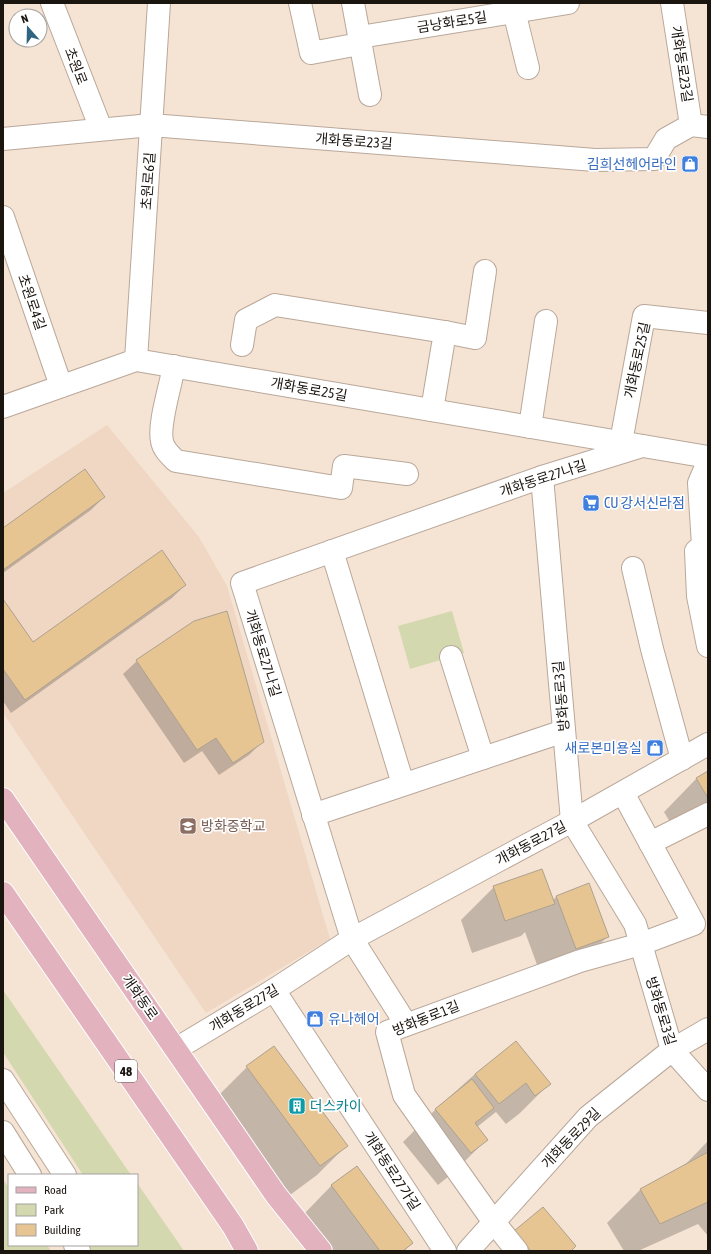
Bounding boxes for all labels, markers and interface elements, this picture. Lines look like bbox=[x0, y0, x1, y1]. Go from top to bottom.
north arrow bbox=[8, 8, 48, 48]
street label: 금낭화로5길 bbox=[416, 9, 488, 35]
text: N bbox=[19, 12, 30, 25]
street label: 개화동로23길 bbox=[668, 24, 696, 104]
street label: 초원로 bbox=[62, 45, 90, 87]
street label: 개화동로23길 bbox=[315, 130, 393, 152]
street label: 초원로6길 bbox=[138, 151, 158, 211]
shop icon: 김희선헤어라인 bbox=[680, 154, 700, 174]
place label: 김희선헤어라인 bbox=[587, 156, 677, 172]
street label: 초원로4길 bbox=[15, 272, 49, 332]
street label: 개화동로25길 bbox=[621, 320, 653, 400]
street label: 개화동로25길 bbox=[269, 374, 349, 404]
street label: 개화동로27나길 bbox=[498, 456, 588, 500]
supermarket icon: CU 강서신라점 bbox=[581, 493, 601, 513]
place label: CU 강서신라점 bbox=[604, 495, 685, 511]
street label: 개화동로27나길 bbox=[242, 607, 284, 699]
street label: 방화동로3길 bbox=[550, 660, 572, 732]
shop icon: 새로본미용실 bbox=[645, 738, 665, 758]
place label: 새로본미용실 bbox=[565, 740, 642, 756]
school or university icon: 방화중학교 bbox=[178, 816, 198, 836]
place label: 방화중학교 bbox=[201, 818, 266, 834]
street label: 개화동로27길 bbox=[493, 818, 569, 868]
street label: 개화동로 bbox=[119, 971, 161, 1023]
street label: 방화동로3길 bbox=[643, 975, 679, 1047]
street label: 개화동로27길 bbox=[207, 981, 281, 1035]
street label: 방화동로1길 bbox=[390, 997, 462, 1039]
shop icon: 유나헤어 bbox=[305, 1009, 325, 1029]
place label: 유나헤어 bbox=[328, 1011, 380, 1027]
road number: 48 bbox=[115, 1060, 137, 1082]
building icon: 더스카이 bbox=[287, 1096, 307, 1116]
place label: 더스카이 bbox=[310, 1098, 362, 1114]
street label: 개화동로29길 bbox=[538, 1105, 604, 1171]
street label: 개화동로27가길 bbox=[361, 1129, 423, 1213]
legend bbox=[8, 1174, 138, 1246]
text: Road bbox=[44, 1183, 67, 1197]
text: Park bbox=[44, 1203, 65, 1217]
text: Building bbox=[44, 1223, 82, 1237]

